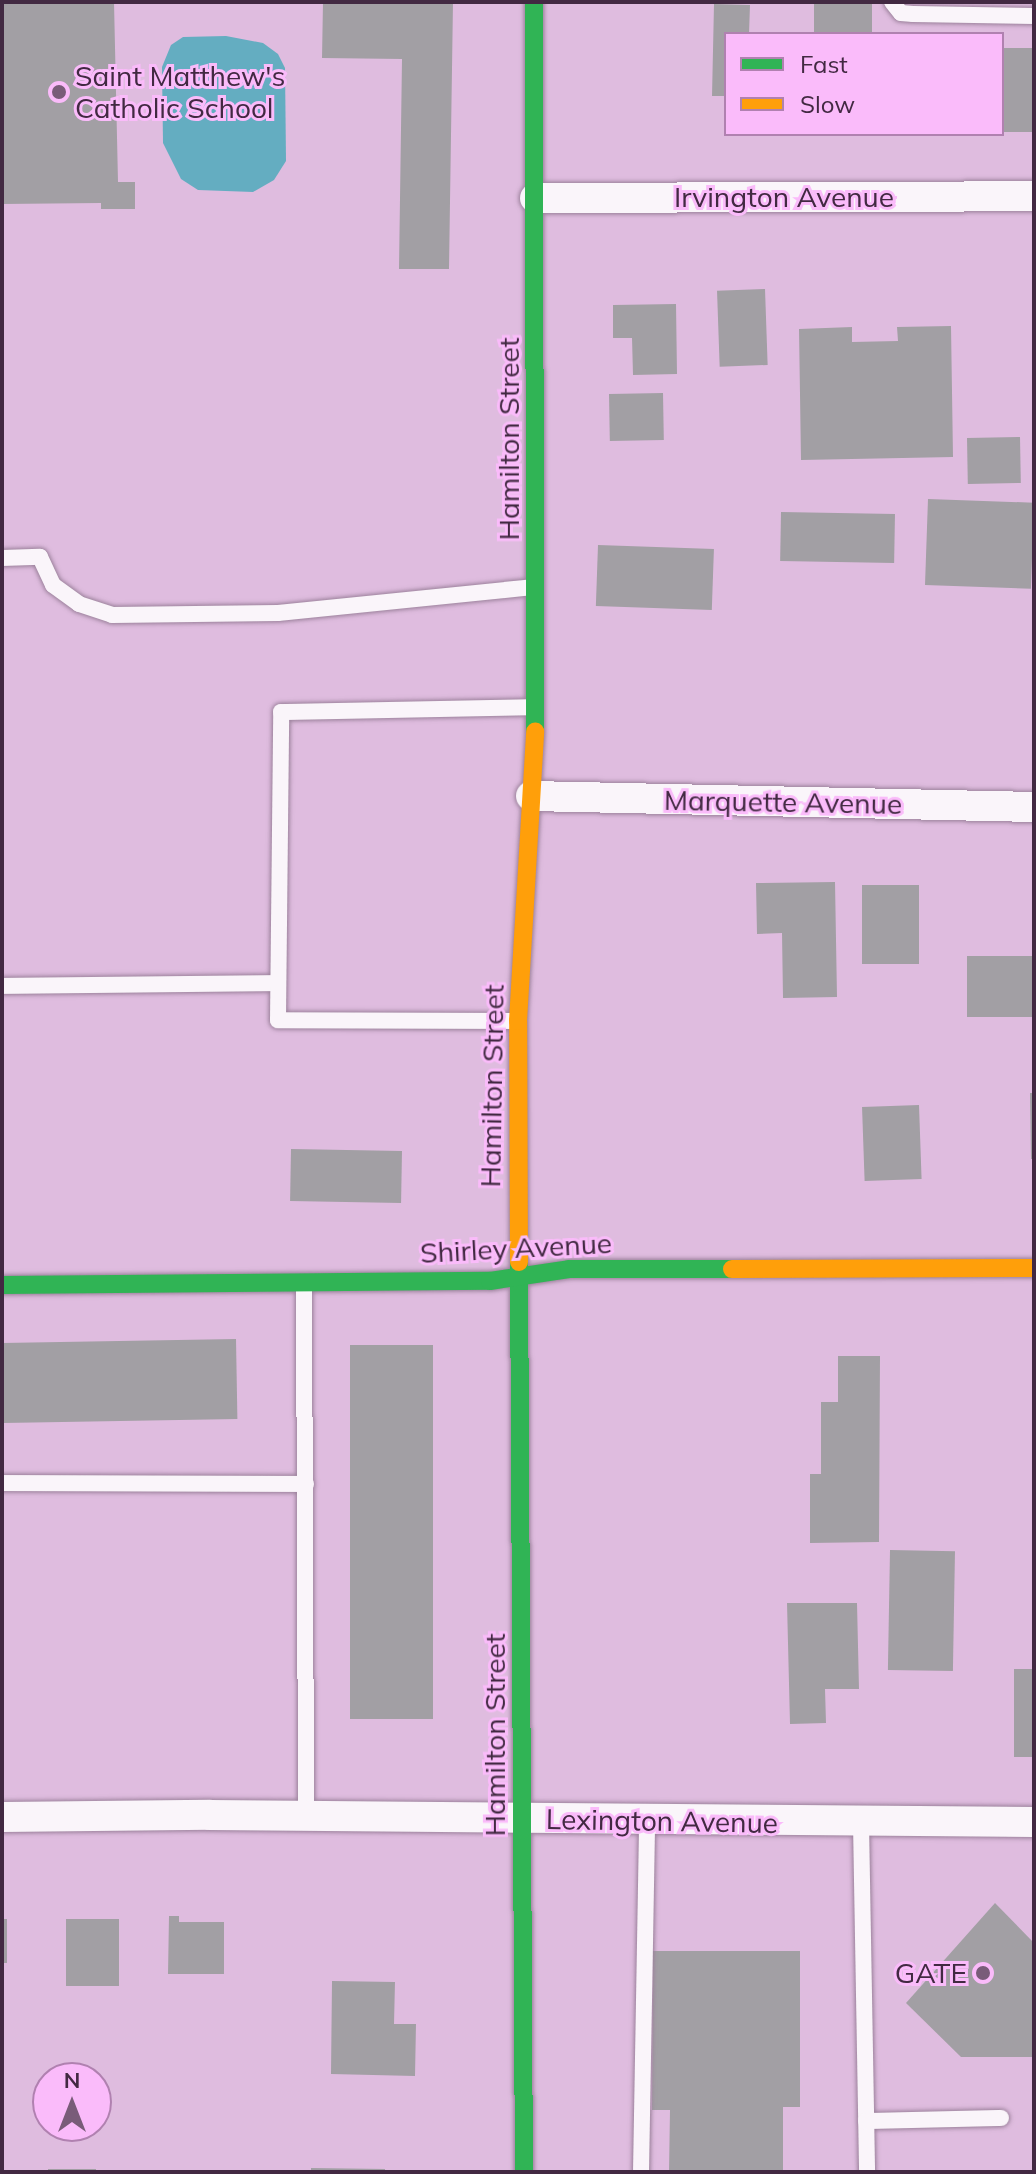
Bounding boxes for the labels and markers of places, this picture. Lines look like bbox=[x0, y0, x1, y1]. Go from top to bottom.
place label: Saint Matthew's Catholic School bbox=[75, 59, 285, 125]
marker: Saint Matthew's Catholic School bbox=[50, 83, 68, 101]
place label: GATE bbox=[895, 1956, 967, 1990]
marker: GATE bbox=[974, 1964, 992, 1982]

